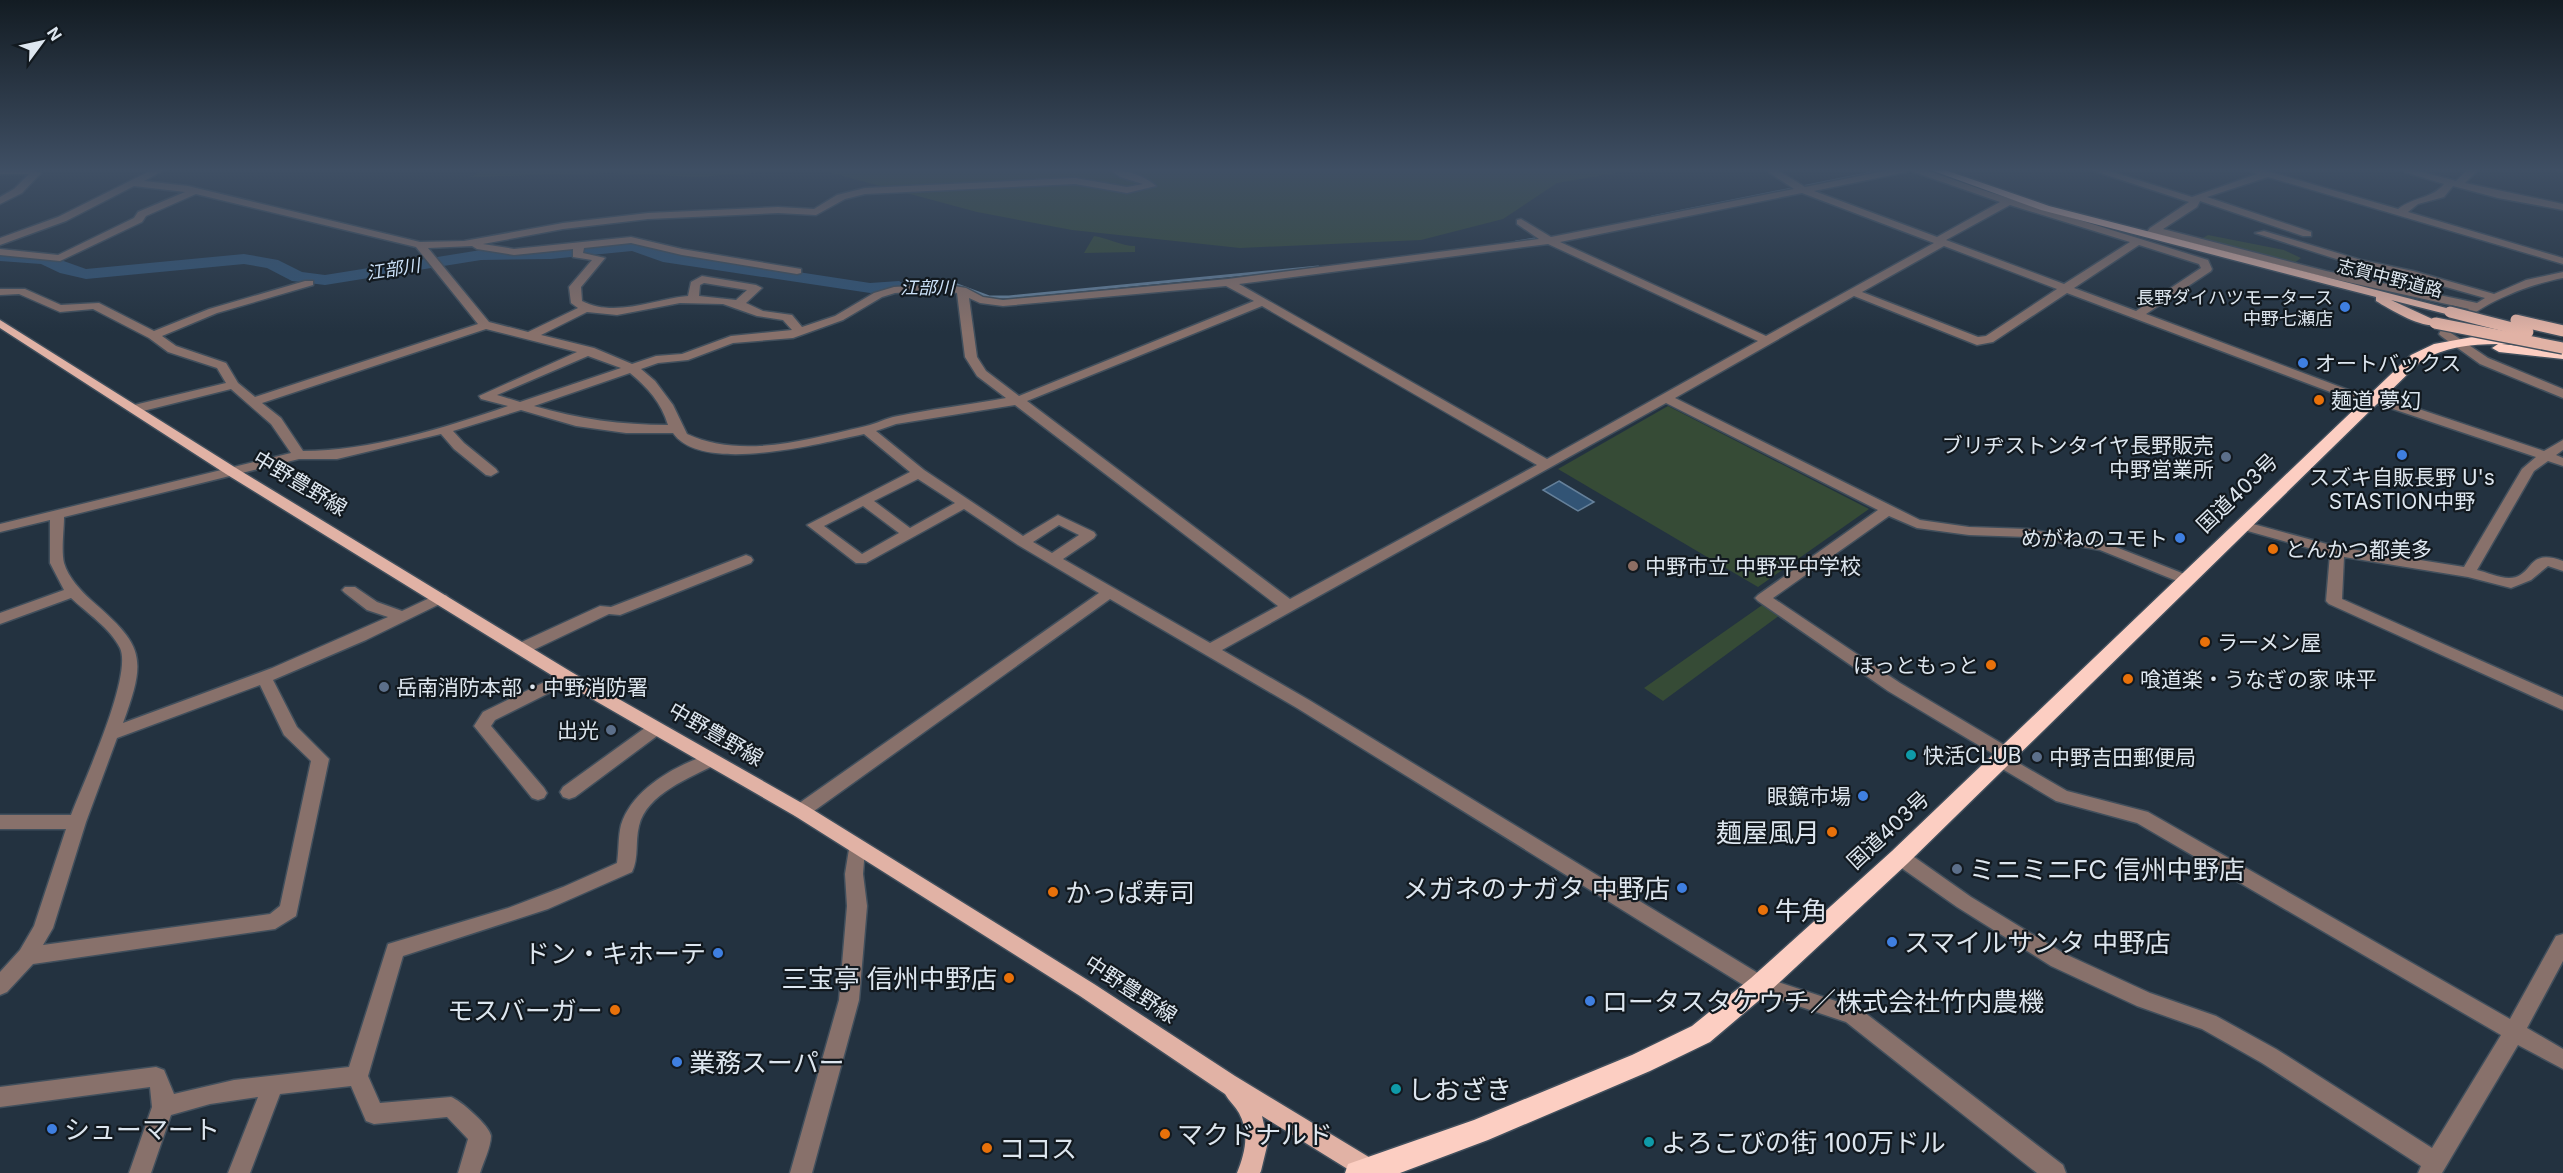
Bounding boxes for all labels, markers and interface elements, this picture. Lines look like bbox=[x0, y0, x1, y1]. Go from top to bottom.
north arrow bbox=[12, 12, 72, 72]
text: N bbox=[43, 23, 66, 44]
water label: 江部川 bbox=[365, 254, 423, 284]
street label: 志賀中野道路 bbox=[2335, 255, 2445, 301]
water label: 江部川 bbox=[900, 277, 956, 298]
place label: 長野ダイハツモータース 中野七瀬店 bbox=[2136, 287, 2333, 329]
marker: 長野ダイハツモータース 中野七瀬店 bbox=[2338, 300, 2352, 314]
place label: オートバックス bbox=[2315, 351, 2461, 376]
marker: オートバックス bbox=[2296, 356, 2310, 370]
place label: 麺道 夢幻 bbox=[2331, 388, 2421, 413]
marker: 麺道 夢幻 bbox=[2312, 393, 2326, 407]
place label: ブリヂストンタイヤ長野販売 中野営業所 bbox=[1942, 433, 2214, 482]
street label: 中野豊野線 bbox=[249, 445, 351, 521]
street label: 国道403号 bbox=[2191, 448, 2283, 538]
marker: スズキ自販長野 U's STASTION中野 bbox=[2395, 448, 2409, 462]
marker: ブリヂストンタイヤ長野販売 中野営業所 bbox=[2219, 450, 2233, 464]
place label: スズキ自販長野 U's STASTION中野 bbox=[2309, 465, 2495, 514]
place label: めがねのユモト bbox=[2021, 526, 2168, 551]
marker: めがねのユモト bbox=[2173, 531, 2187, 545]
place label: とんかつ都美多 bbox=[2285, 537, 2432, 562]
marker: とんかつ都美多 bbox=[2266, 542, 2280, 556]
place label: 中野市立 中野平中学校 bbox=[1645, 554, 1861, 579]
marker: 中野市立 中野平中学校 bbox=[1626, 559, 1640, 573]
place label: ラーメン屋 bbox=[2217, 630, 2321, 655]
marker: ラーメン屋 bbox=[2198, 635, 2212, 649]
place label: ほっともっと bbox=[1853, 653, 1979, 678]
marker: ほっともっと bbox=[1984, 658, 1998, 672]
place label: 喰道楽・うなぎの家 味平 bbox=[2140, 667, 2377, 692]
marker: 喰道楽・うなぎの家 味平 bbox=[2121, 672, 2135, 686]
place label: 岳南消防本部・中野消防署 bbox=[396, 675, 648, 700]
marker: 岳南消防本部・中野消防署 bbox=[377, 680, 391, 694]
street label: 中野豊野線 bbox=[664, 697, 768, 771]
place label: 出光 bbox=[557, 718, 599, 743]
marker: 出光 bbox=[604, 723, 618, 737]
place label: 快活CLUB bbox=[1923, 743, 2022, 768]
place label: 中野吉田郵便局 bbox=[2049, 745, 2196, 770]
marker: 快活CLUB bbox=[1904, 748, 1918, 762]
marker: 中野吉田郵便局 bbox=[2030, 750, 2044, 764]
place label: 眼鏡市場 bbox=[1767, 784, 1851, 809]
street label: 国道403号 bbox=[1842, 786, 1934, 874]
marker: 眼鏡市場 bbox=[1856, 789, 1870, 803]
place label: 麺屋風月 bbox=[1716, 817, 1820, 848]
marker: 麺屋風月 bbox=[1825, 825, 1839, 839]
place label: ミニミニFC 信州中野店 bbox=[1969, 854, 2245, 885]
marker: ミニミニFC 信州中野店 bbox=[1950, 862, 1964, 876]
place label: メガネのナガタ 中野店 bbox=[1403, 873, 1670, 904]
place label: かっぱ寿司 bbox=[1065, 877, 1195, 908]
marker: メガネのナガタ 中野店 bbox=[1675, 881, 1689, 895]
marker: かっぱ寿司 bbox=[1046, 885, 1060, 899]
place label: 牛角 bbox=[1775, 895, 1827, 926]
marker: 牛角 bbox=[1756, 903, 1770, 917]
place label: スマイルサンタ 中野店 bbox=[1904, 927, 2171, 958]
marker: スマイルサンタ 中野店 bbox=[1885, 935, 1899, 949]
place label: ドン・キホーテ bbox=[524, 938, 706, 969]
marker: ドン・キホーテ bbox=[711, 946, 725, 960]
street label: 中野豊野線 bbox=[1080, 950, 1182, 1028]
place label: 三宝亭 信州中野店 bbox=[782, 963, 997, 994]
marker: 三宝亭 信州中野店 bbox=[1002, 971, 1016, 985]
place label: ロータスタケウチ／株式会社竹内農機 bbox=[1602, 986, 2044, 1017]
marker: ロータスタケウチ／株式会社竹内農機 bbox=[1583, 994, 1597, 1008]
place label: モスバーガー bbox=[447, 995, 603, 1026]
marker: モスバーガー bbox=[608, 1003, 622, 1017]
place label: 業務スーパー bbox=[689, 1047, 845, 1078]
marker: 業務スーパー bbox=[670, 1055, 684, 1069]
place label: しおざき bbox=[1408, 1074, 1512, 1105]
marker: しおざき bbox=[1389, 1082, 1403, 1096]
place label: シューマート bbox=[64, 1114, 220, 1145]
place label: マクドナルド bbox=[1177, 1119, 1333, 1150]
marker: シューマート bbox=[45, 1122, 59, 1136]
marker: マクドナルド bbox=[1158, 1127, 1172, 1141]
place label: よろこびの街 100万ドル bbox=[1661, 1127, 1946, 1158]
place label: ココス bbox=[999, 1133, 1077, 1164]
marker: よろこびの街 100万ドル bbox=[1642, 1135, 1656, 1149]
marker: ココス bbox=[980, 1141, 994, 1155]

